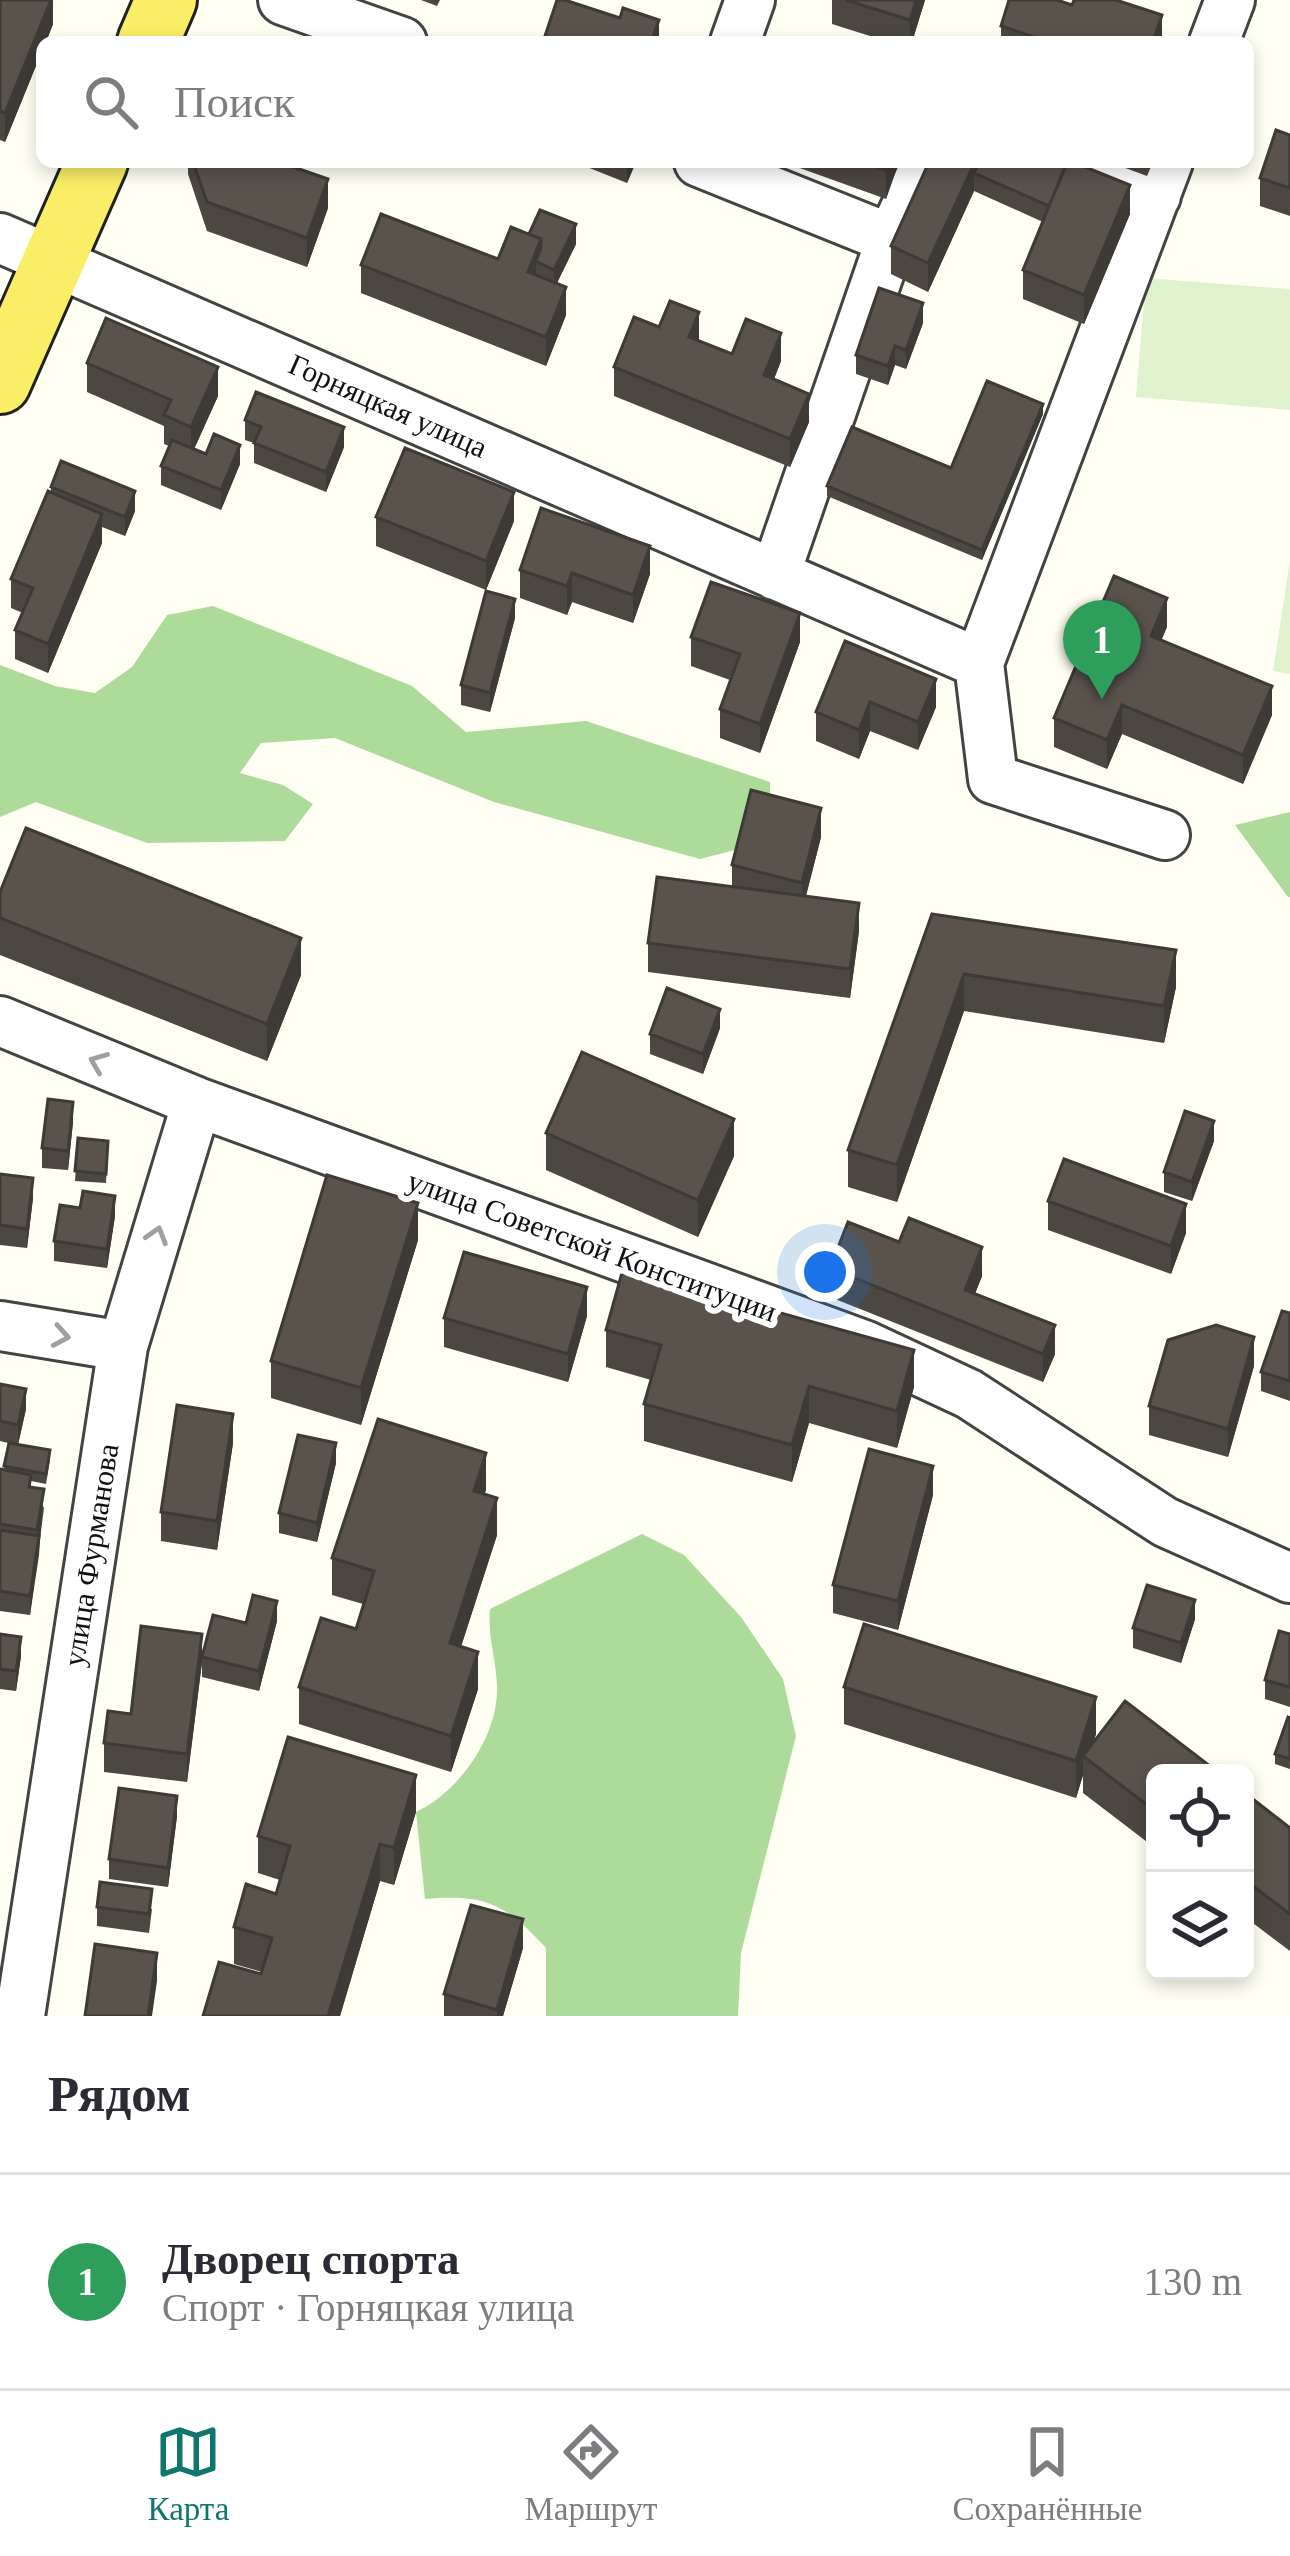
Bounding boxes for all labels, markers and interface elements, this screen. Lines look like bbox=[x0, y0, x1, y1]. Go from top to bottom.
search box bbox=[36, 36, 1254, 168]
icon: search bbox=[78, 69, 144, 135]
text: Поиск bbox=[174, 77, 295, 127]
street label: Горняцкая улица bbox=[284, 347, 492, 464]
pin: 1 bbox=[1063, 600, 1141, 699]
one-way arrow bbox=[89, 1052, 110, 1076]
street label: улица Советской Конституции bbox=[403, 1163, 781, 1328]
one-way arrow bbox=[143, 1225, 168, 1246]
your location bbox=[795, 1242, 855, 1302]
one-way arrow bbox=[51, 1323, 71, 1348]
street label: улица Фурманова bbox=[57, 1441, 124, 1669]
map controls bbox=[1146, 1764, 1254, 1980]
button: locate bbox=[1146, 1764, 1254, 1872]
button: layers bbox=[1146, 1872, 1254, 1980]
text: Рядом bbox=[48, 2066, 191, 2122]
text: Дворец спорта bbox=[162, 2234, 460, 2284]
text: 1 bbox=[77, 2260, 97, 2303]
text: 130 m bbox=[1143, 2260, 1242, 2303]
text: Спорт · Горняцкая улица bbox=[162, 2286, 574, 2329]
tab: Карта bbox=[148, 2419, 229, 2528]
tab: Маршрут bbox=[525, 2419, 657, 2528]
tab: Сохранённые bbox=[953, 2419, 1142, 2528]

